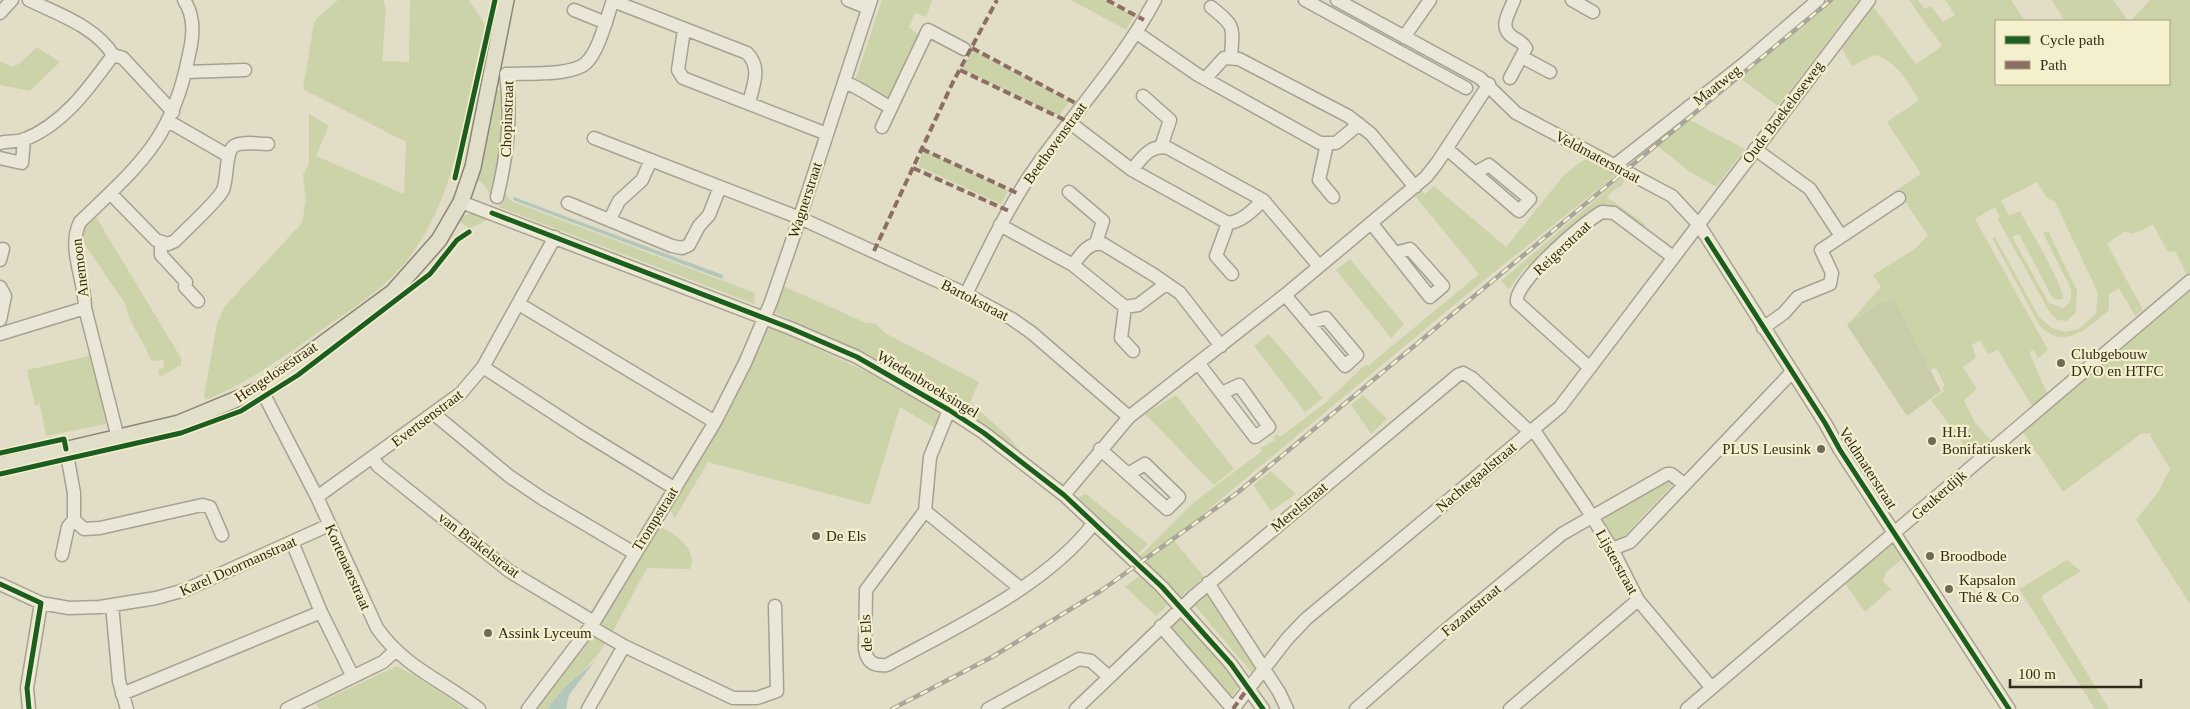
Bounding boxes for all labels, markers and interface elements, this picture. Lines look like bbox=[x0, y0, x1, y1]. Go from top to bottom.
legend bbox=[1995, 20, 2170, 85]
text: Cycle path bbox=[2040, 32, 2105, 48]
street label: Oude Boekeloseweg bbox=[1739, 57, 1827, 166]
text: Path bbox=[2040, 57, 2067, 73]
street label: Maatweg bbox=[1690, 61, 1744, 108]
street label: Chopinstraat bbox=[498, 80, 516, 158]
street label: Beethovenstraat bbox=[1020, 99, 1090, 187]
street label: Veldmaterstraat bbox=[1553, 128, 1644, 187]
street label: Wagnerstraat bbox=[785, 159, 825, 240]
street label: Reigerstraat bbox=[1530, 217, 1595, 279]
street label: Anemoon bbox=[68, 237, 92, 298]
street label: Bartokstraat bbox=[939, 276, 1012, 324]
street label: Hengelosestraat bbox=[232, 338, 321, 405]
place label: Clubgebouw DVO en HTFC bbox=[2071, 346, 2164, 379]
street label: Wiedenbroeksingel bbox=[874, 347, 982, 421]
marker: Clubgebouw DVO en HTFC bbox=[2055, 357, 2067, 369]
street label: Evertsenstraat bbox=[388, 386, 466, 450]
street label: Veldmaterstraat bbox=[1836, 424, 1901, 513]
place label: H.H. Bonifatiuskerk bbox=[1942, 424, 2032, 457]
marker: H.H. Bonifatiuskerk bbox=[1926, 435, 1938, 447]
street label: Nachtegaalstraat bbox=[1433, 438, 1520, 515]
place label: PLUS Leusink bbox=[1722, 441, 1811, 457]
marker: PLUS Leusink bbox=[1815, 443, 1827, 455]
street label: Geukerdijk bbox=[1908, 467, 1970, 523]
street label: Merelstraat bbox=[1268, 478, 1331, 535]
street label: Trompstraat bbox=[629, 483, 682, 554]
street label: van Brakelstraat bbox=[435, 509, 524, 581]
street label: Kortenaerstraat bbox=[322, 522, 374, 613]
street label: Lijsterstraat bbox=[1593, 527, 1642, 598]
place label: De Els bbox=[826, 528, 867, 544]
marker: De Els bbox=[810, 530, 822, 542]
street label: Karel Doormanstraat bbox=[177, 533, 300, 599]
place label: Broodbode bbox=[1940, 548, 2007, 564]
marker: Broodbode bbox=[1924, 550, 1936, 562]
place label: Kapsalon Thé & Co bbox=[1959, 572, 2019, 605]
street label: Fazantstraat bbox=[1438, 580, 1505, 639]
marker: Kapsalon Thé & Co bbox=[1943, 583, 1955, 595]
street label: de Els bbox=[857, 614, 875, 652]
place label: Assink Lyceum bbox=[498, 625, 592, 641]
marker: Assink Lyceum bbox=[482, 627, 494, 639]
scale bar bbox=[2010, 656, 2141, 688]
text: 100 m bbox=[2018, 666, 2056, 682]

